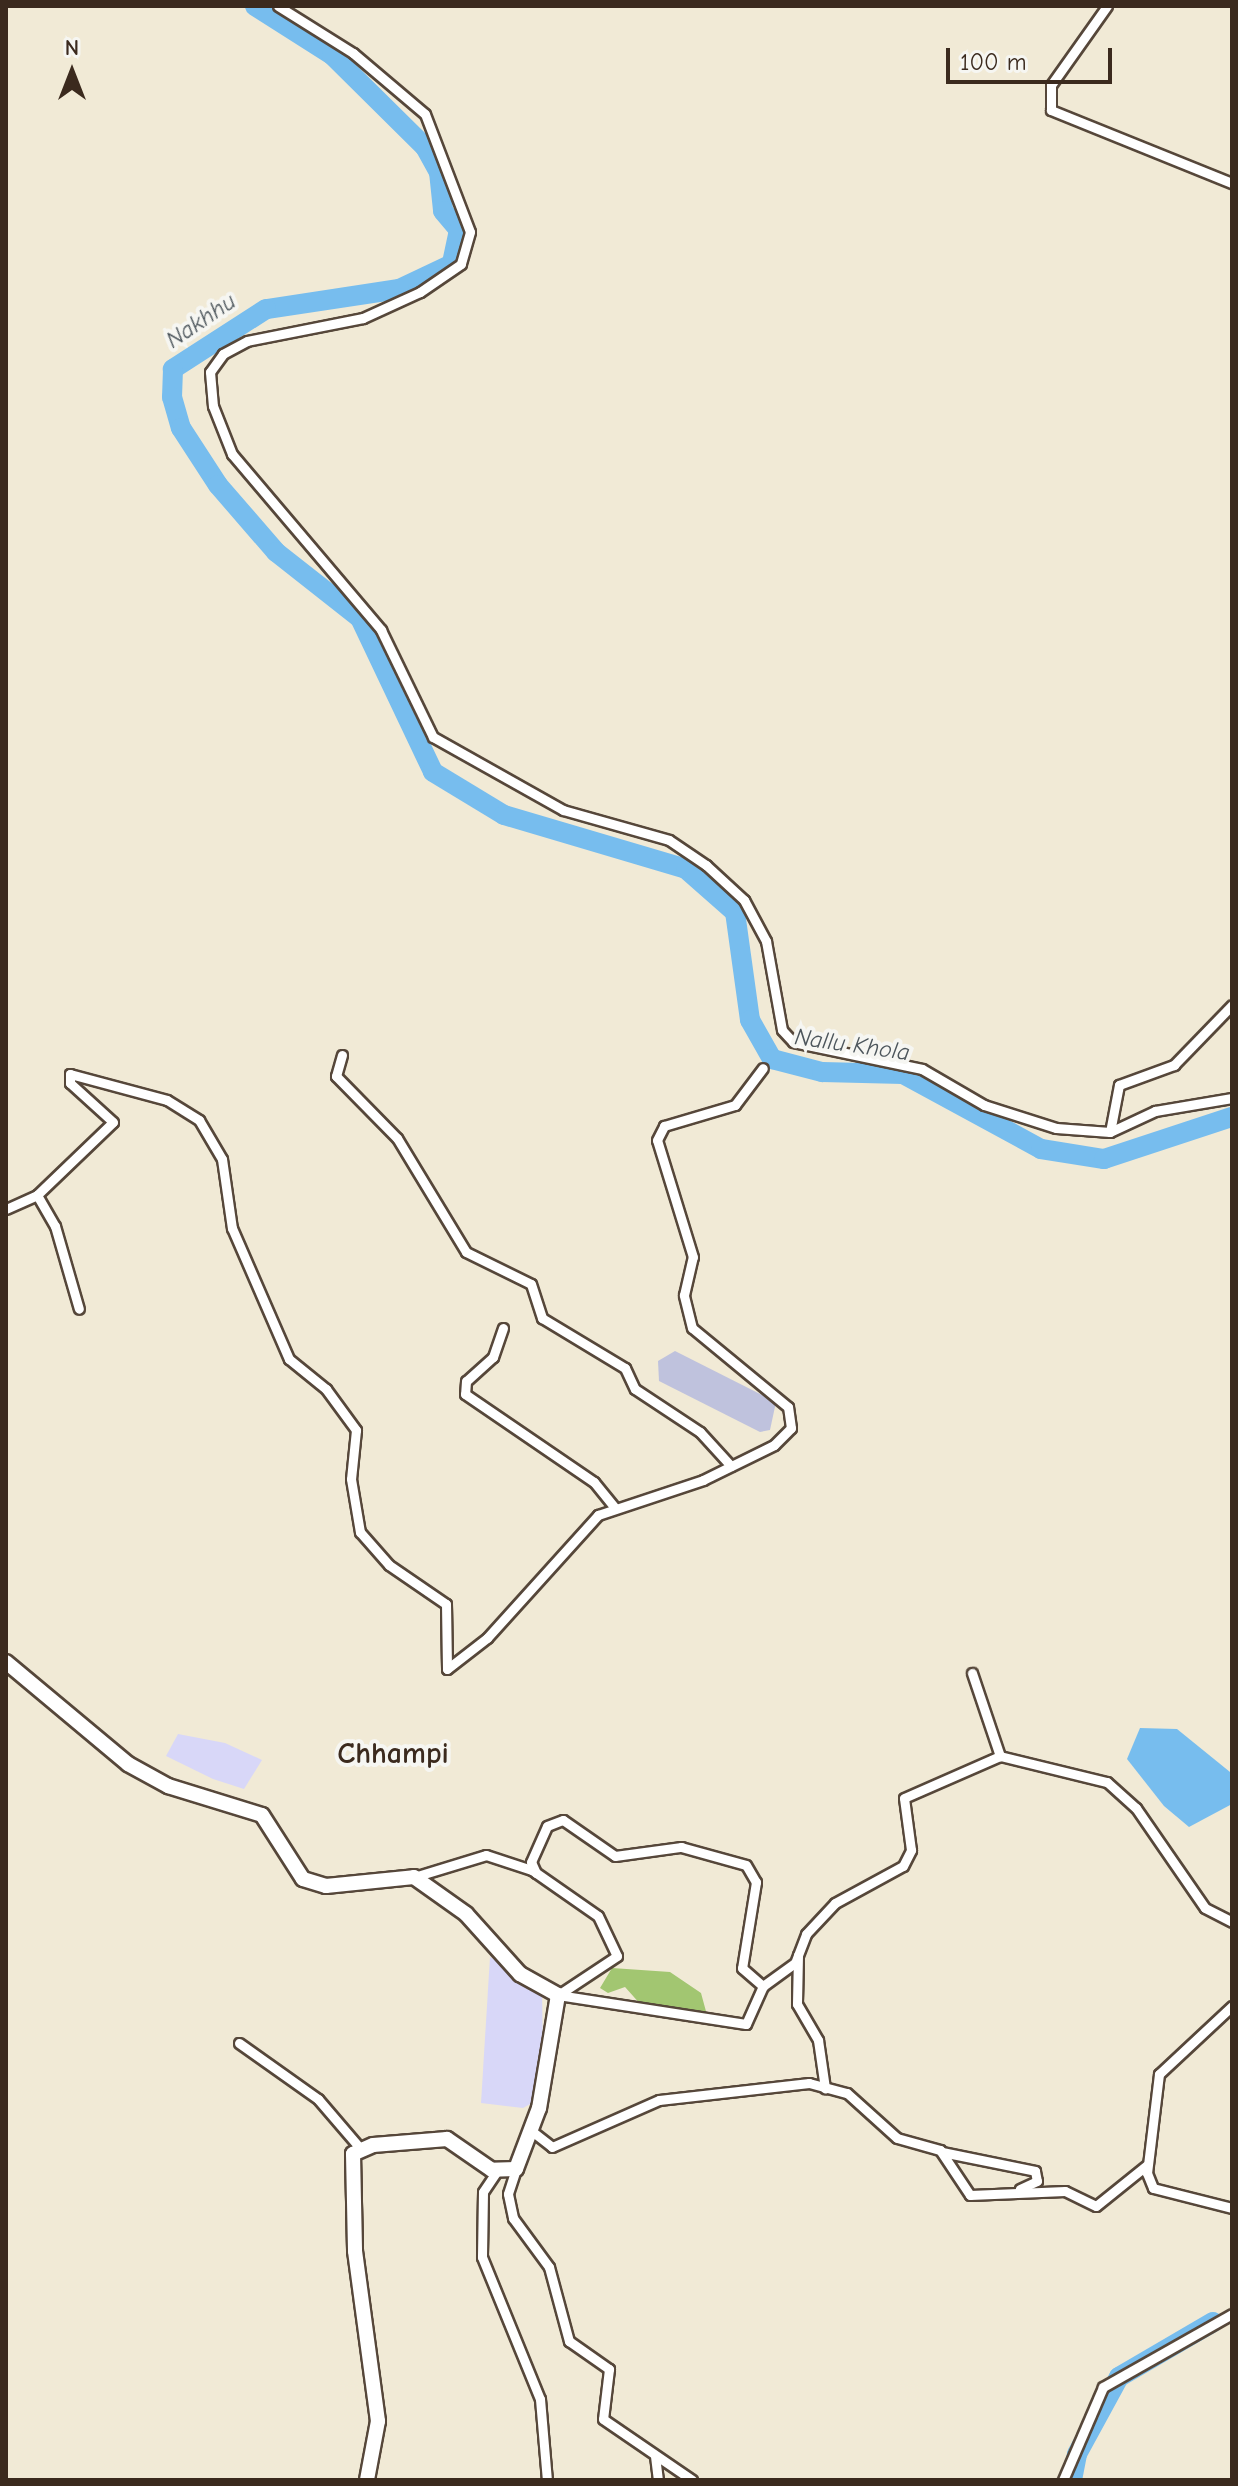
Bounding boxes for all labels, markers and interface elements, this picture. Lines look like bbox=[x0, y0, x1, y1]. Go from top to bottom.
north arrow bbox=[32, 32, 112, 112]
scale bar bbox=[950, 32, 1116, 82]
text: N bbox=[65, 35, 79, 61]
text: 100 m bbox=[960, 48, 1027, 76]
water label: Nakhhu bbox=[161, 287, 241, 355]
water label: Nallu Khola bbox=[793, 1023, 911, 1067]
district label: Chhampi bbox=[337, 1736, 449, 1772]

